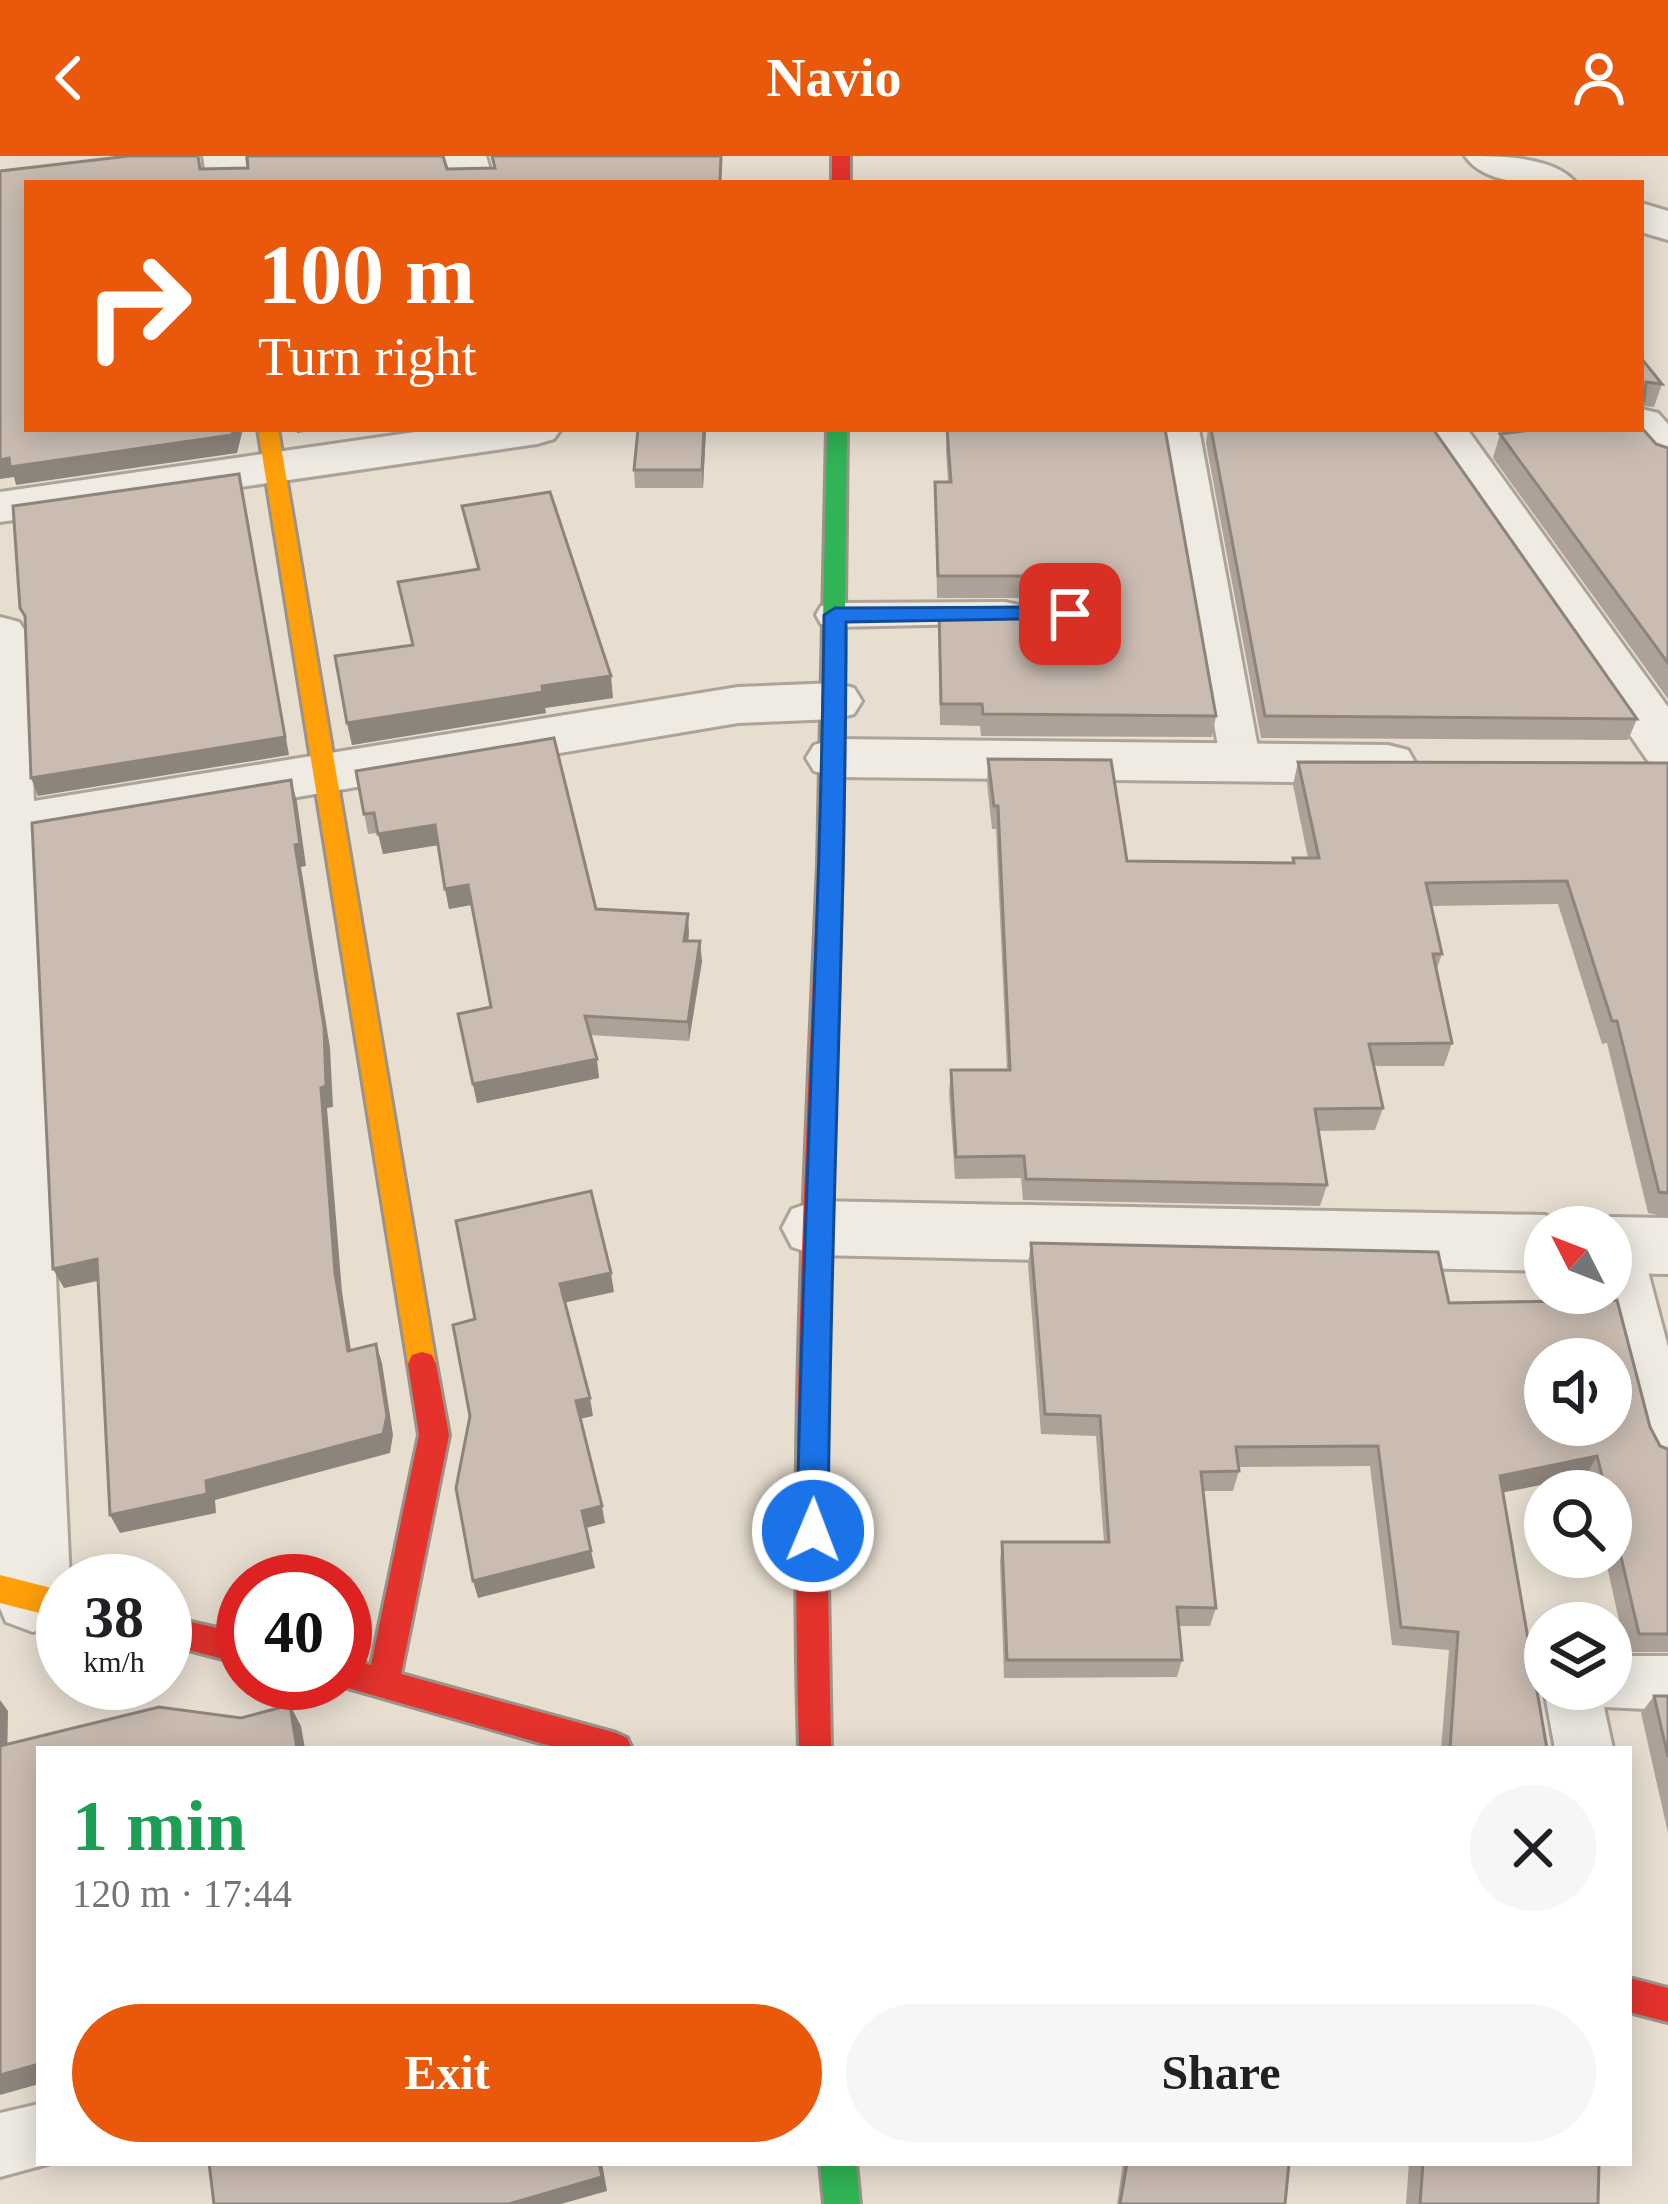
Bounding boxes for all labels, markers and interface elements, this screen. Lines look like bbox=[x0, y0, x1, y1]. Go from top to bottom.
icon: back bbox=[36, 45, 102, 111]
icon: person bbox=[1566, 45, 1632, 111]
text: Navio bbox=[767, 48, 902, 108]
icon: right bbox=[60, 228, 216, 384]
text: 100 m bbox=[258, 228, 475, 321]
text: Turn right bbox=[258, 327, 477, 387]
pin bbox=[1019, 563, 1121, 665]
icon: arrive bbox=[1037, 581, 1103, 647]
north arrow bbox=[1524, 1206, 1632, 1314]
map controls bbox=[1524, 1206, 1632, 1710]
button: sound bbox=[1524, 1338, 1632, 1446]
position arrow bbox=[750, 1468, 876, 1594]
button: search bbox=[1524, 1470, 1632, 1578]
speed limit sign: 40 bbox=[216, 1554, 372, 1710]
text: 38 bbox=[84, 1584, 144, 1650]
button: layers bbox=[1524, 1602, 1632, 1710]
text: km/h bbox=[83, 1645, 145, 1678]
button: close bbox=[1470, 1785, 1596, 1911]
text: 1 min bbox=[72, 1786, 246, 1866]
text: 120 m · 17:44 bbox=[72, 1872, 292, 1915]
button: Exit bbox=[72, 2004, 822, 2142]
button: Share bbox=[846, 2004, 1596, 2142]

